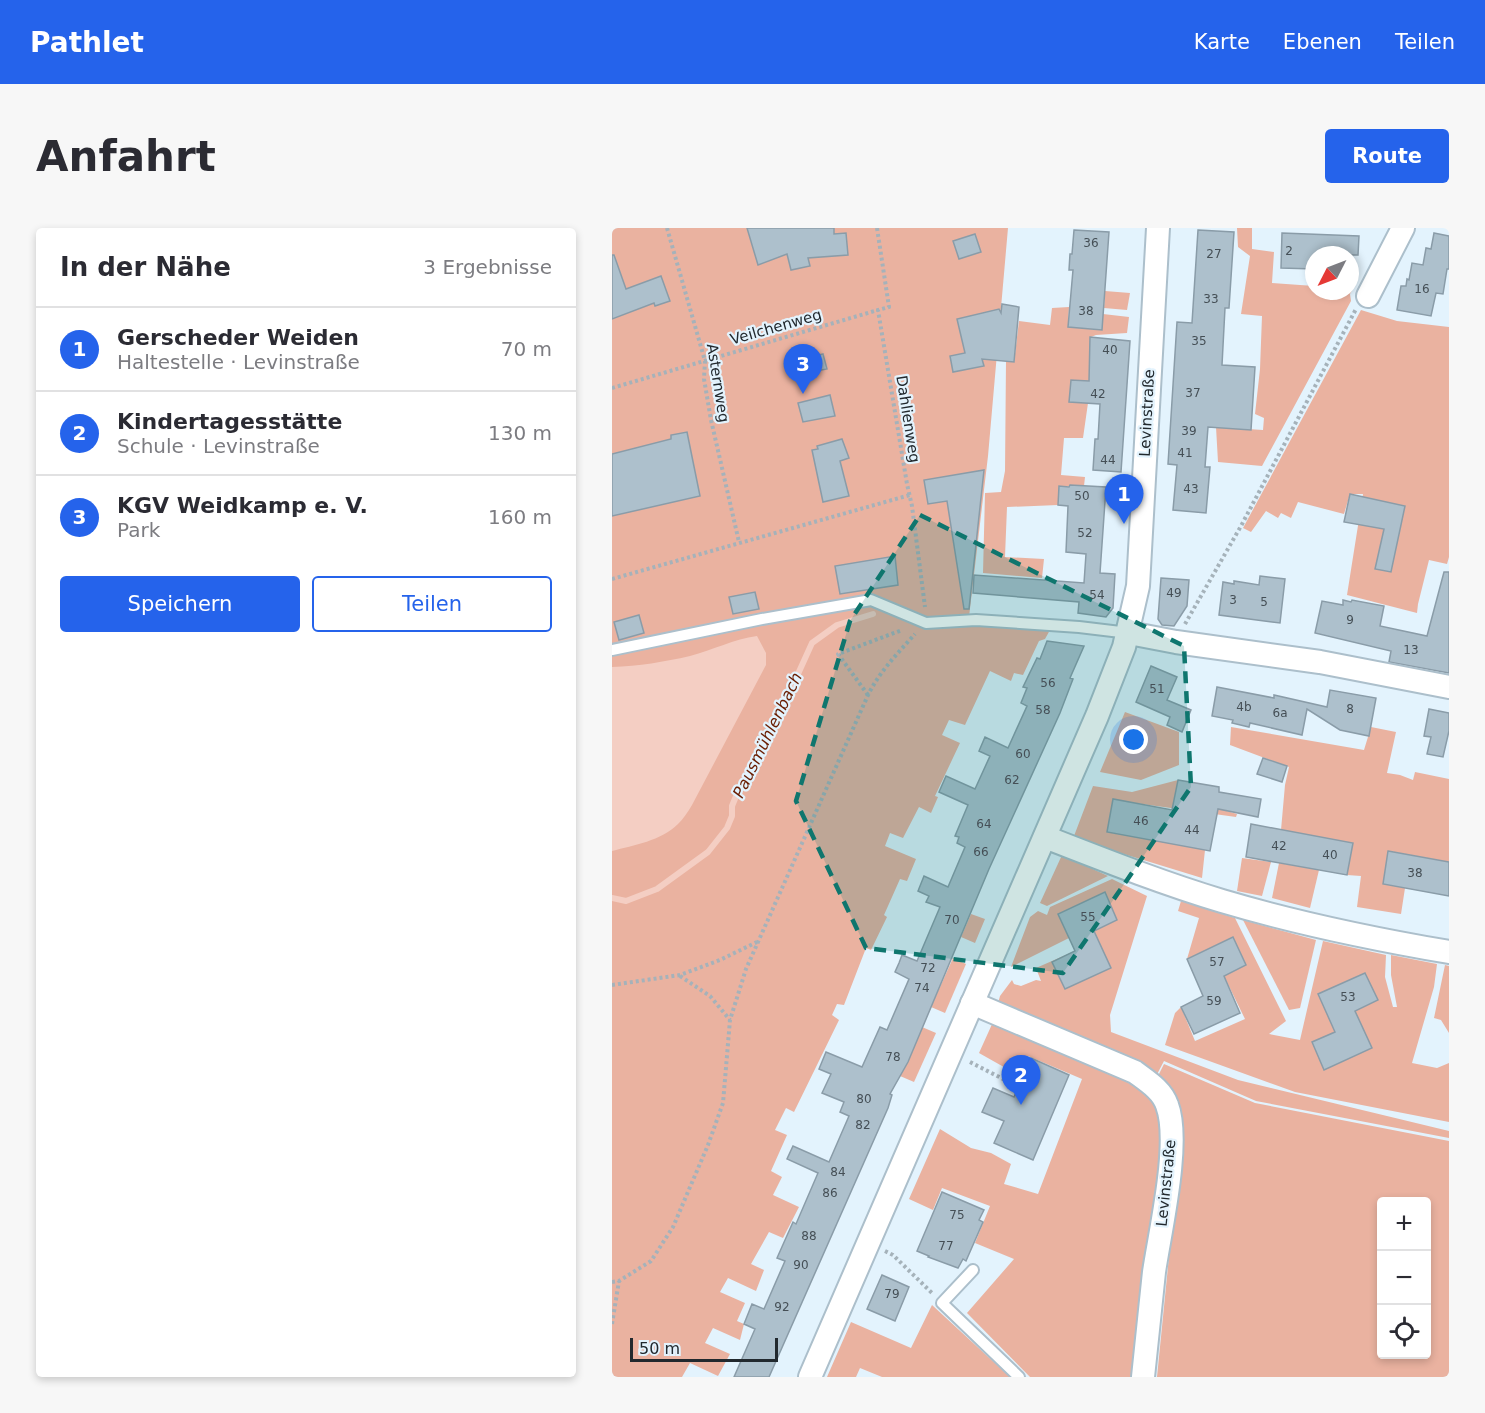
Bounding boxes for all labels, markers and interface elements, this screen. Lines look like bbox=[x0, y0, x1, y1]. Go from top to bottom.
text: Pathlet bbox=[30, 26, 144, 59]
text: Karte bbox=[1194, 30, 1250, 54]
text: Ebenen bbox=[1283, 30, 1362, 54]
text: Teilen bbox=[1395, 30, 1455, 54]
button: Route bbox=[1325, 129, 1449, 183]
text: Anfahrt bbox=[36, 132, 216, 181]
house number: 36 bbox=[1083, 236, 1099, 250]
house number: 2 bbox=[1285, 244, 1293, 258]
north arrow bbox=[1305, 246, 1359, 300]
house number: 27 bbox=[1206, 247, 1222, 261]
text: In der Nähe bbox=[60, 252, 231, 282]
text: 3 Ergebnisse bbox=[423, 255, 552, 279]
house number: 16 bbox=[1414, 282, 1430, 296]
house number: 33 bbox=[1203, 292, 1219, 306]
house number: 38 bbox=[1078, 304, 1094, 318]
street label: Veilchenweg bbox=[728, 305, 824, 349]
text: Gerscheder Weiden bbox=[117, 325, 359, 350]
house number: 35 bbox=[1191, 334, 1207, 348]
text: 1 bbox=[73, 337, 86, 361]
text: 70 m bbox=[501, 337, 552, 361]
street label: Asternweg bbox=[703, 342, 733, 424]
house number: 40 bbox=[1102, 343, 1118, 357]
pin: 3 bbox=[784, 344, 822, 394]
text: Haltestelle · Levinstraße bbox=[117, 350, 360, 374]
street label: Levinstraße bbox=[1136, 369, 1158, 457]
street label: Dahlienweg bbox=[892, 374, 924, 464]
house number: 37 bbox=[1185, 386, 1201, 400]
house number: 42 bbox=[1090, 387, 1106, 401]
text: Kindertagesstätte bbox=[117, 409, 342, 434]
text: 2 bbox=[73, 421, 86, 445]
text: 130 m bbox=[488, 421, 552, 445]
house number: 39 bbox=[1181, 424, 1197, 438]
text: Schule · Levinstraße bbox=[117, 434, 320, 458]
house number: 41 bbox=[1177, 446, 1193, 460]
house number: 44 bbox=[1100, 453, 1116, 467]
pin: 1 bbox=[1104, 474, 1144, 524]
house number: 43 bbox=[1183, 482, 1199, 496]
house number: 50 bbox=[1074, 489, 1090, 503]
text: KGV Weidkamp e. V. bbox=[117, 493, 368, 518]
text: 3 bbox=[73, 505, 86, 529]
text: 160 m bbox=[488, 505, 552, 529]
text: Park bbox=[117, 518, 160, 542]
house number: 52 bbox=[1077, 526, 1093, 540]
button: Speichern bbox=[60, 576, 300, 632]
button: Teilen bbox=[312, 576, 552, 632]
house number: 49 bbox=[1166, 586, 1182, 600]
house number: 54 bbox=[1089, 588, 1105, 602]
house number: 3 bbox=[1229, 593, 1237, 607]
house number: 5 bbox=[1260, 595, 1268, 609]
house number: 9 bbox=[1346, 613, 1354, 627]
house number: 13 bbox=[1403, 643, 1419, 657]
water label: Pausmühlenbach bbox=[729, 669, 806, 801]
house number: 56 bbox=[1040, 676, 1056, 690]
house number: 51 bbox=[1149, 682, 1165, 696]
house number: 4b bbox=[1236, 700, 1252, 714]
house number: 8 bbox=[1346, 702, 1354, 716]
house number: 58 bbox=[1035, 703, 1051, 717]
house number: 6a bbox=[1273, 706, 1288, 720]
your location bbox=[1119, 725, 1148, 754]
house number: 60 bbox=[1015, 747, 1031, 761]
house number: 62 bbox=[1004, 773, 1020, 787]
house number: 46 bbox=[1133, 814, 1149, 828]
house number: 64 bbox=[976, 817, 992, 831]
house number: 44 bbox=[1184, 823, 1200, 837]
house number: 42 bbox=[1271, 839, 1287, 853]
house number: 66 bbox=[973, 845, 989, 859]
house number: 40 bbox=[1322, 848, 1338, 862]
house number: 38 bbox=[1407, 866, 1423, 880]
house number: 55 bbox=[1080, 910, 1096, 924]
house number: 70 bbox=[944, 913, 960, 927]
house number: 57 bbox=[1209, 955, 1225, 969]
house number: 72 bbox=[920, 961, 936, 975]
house number: 74 bbox=[914, 981, 930, 995]
house number: 53 bbox=[1340, 990, 1356, 1004]
house number: 59 bbox=[1206, 994, 1222, 1008]
house number: 78 bbox=[885, 1050, 901, 1064]
pin: 2 bbox=[1002, 1056, 1040, 1105]
house number: 80 bbox=[856, 1092, 872, 1106]
house number: 82 bbox=[855, 1118, 871, 1132]
street label: Levinstraße bbox=[1152, 1138, 1180, 1228]
house number: 84 bbox=[830, 1165, 846, 1179]
house number: 86 bbox=[822, 1186, 838, 1200]
map controls bbox=[1377, 1197, 1431, 1359]
button: + bbox=[1377, 1197, 1431, 1251]
house number: 75 bbox=[949, 1208, 965, 1222]
house number: 88 bbox=[801, 1229, 817, 1243]
house number: 77 bbox=[938, 1239, 954, 1253]
button: − bbox=[1377, 1251, 1431, 1305]
house number: 90 bbox=[793, 1258, 809, 1272]
house number: 79 bbox=[884, 1287, 900, 1301]
house number: 92 bbox=[774, 1300, 790, 1314]
button: locate bbox=[1377, 1305, 1431, 1359]
scale bar bbox=[630, 1335, 778, 1362]
text: 50 m bbox=[639, 1339, 680, 1358]

